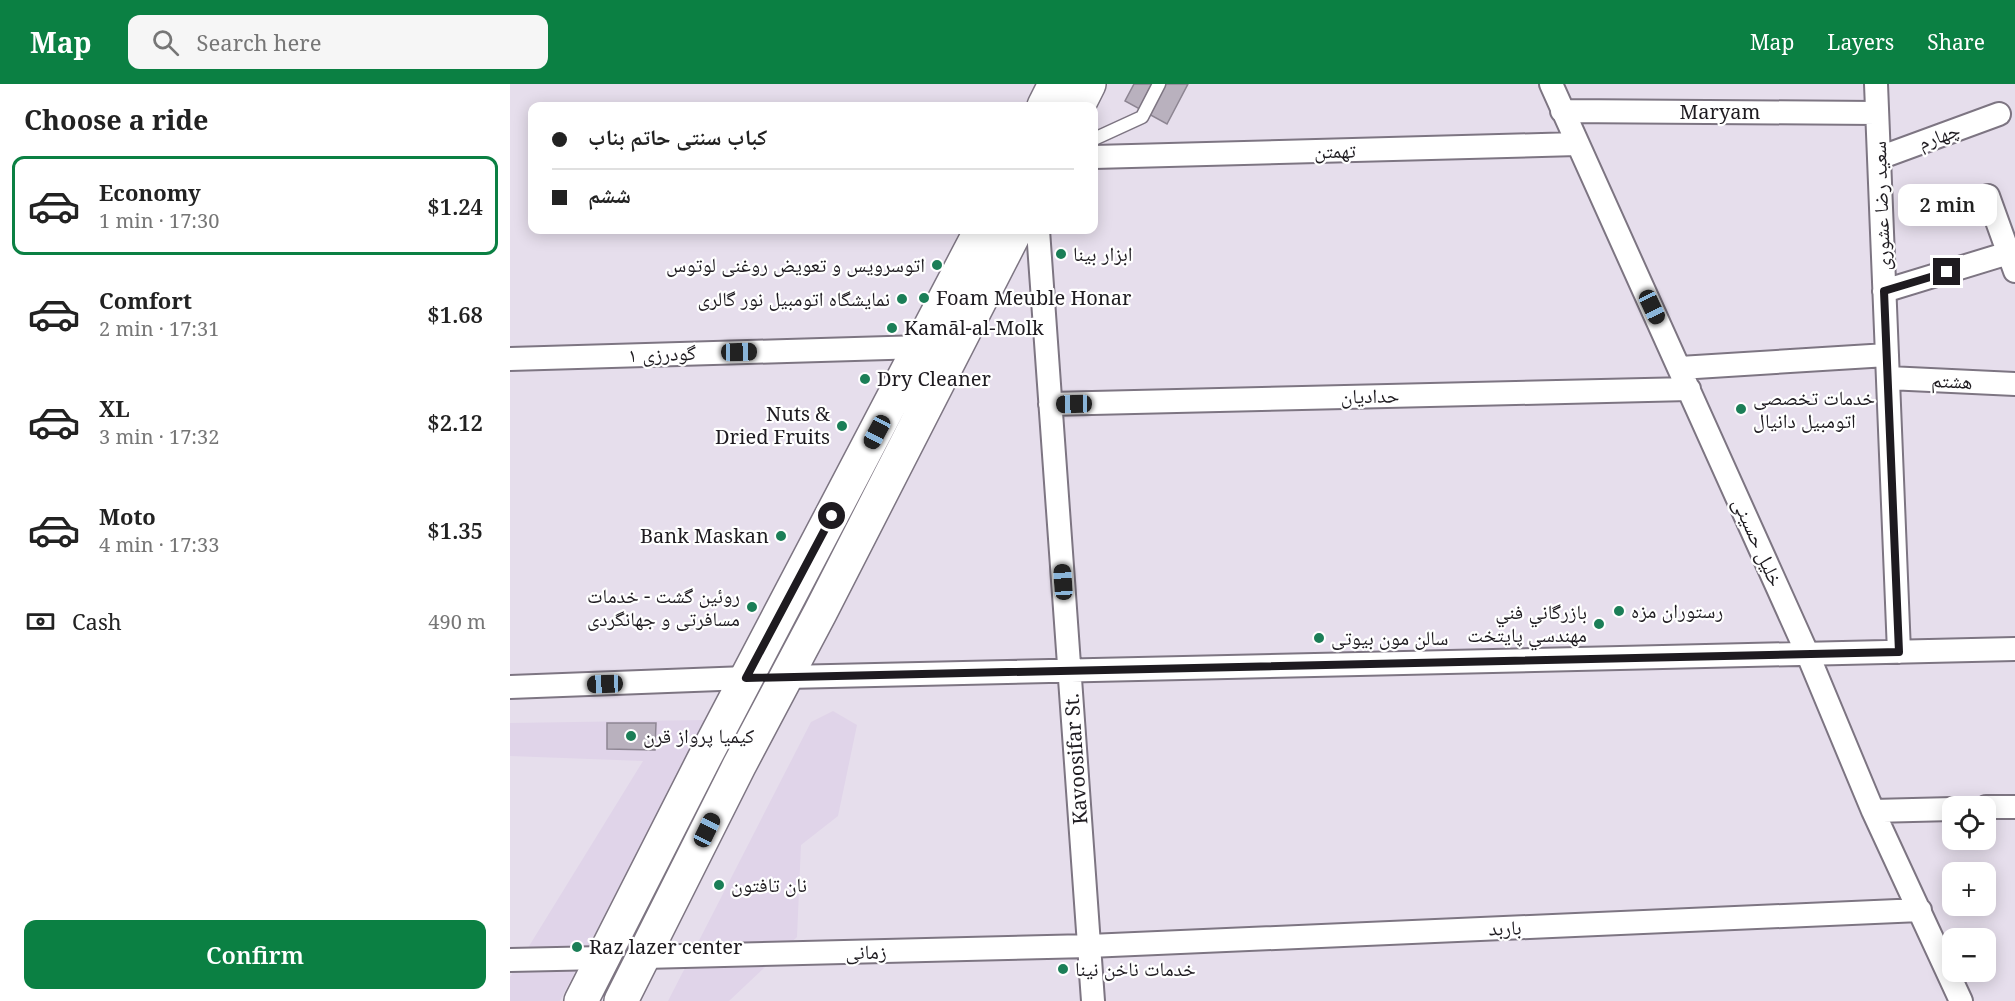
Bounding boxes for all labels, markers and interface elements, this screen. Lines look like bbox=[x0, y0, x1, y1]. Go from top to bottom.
search box bbox=[128, 15, 548, 69]
text: Map bbox=[30, 23, 92, 61]
icon: search bbox=[149, 26, 182, 59]
text: Search here bbox=[197, 27, 321, 57]
text: Map bbox=[1750, 28, 1794, 56]
text: Layers bbox=[1827, 28, 1894, 56]
text: Share bbox=[1927, 28, 1985, 56]
street label: Maryam bbox=[1680, 98, 1761, 125]
text: Choose a ride bbox=[24, 101, 209, 138]
street label: چهارم bbox=[1914, 115, 1964, 156]
text: کباب سنتی حاتم بناب bbox=[588, 121, 767, 151]
street label: تهمتن bbox=[1314, 137, 1356, 164]
street label: سعید رضا عشوری bbox=[1865, 141, 1896, 271]
text: Economy bbox=[99, 177, 201, 207]
icon: car bbox=[27, 179, 81, 233]
text: ششم bbox=[588, 179, 631, 209]
callout: 2 min bbox=[1898, 185, 1996, 227]
text: $1.24 bbox=[427, 191, 483, 221]
text: 2 min bbox=[1920, 191, 1975, 218]
text: 1 min · 17:30 bbox=[99, 207, 219, 234]
place label: ابزار بینا bbox=[1073, 240, 1133, 267]
marker: ابزار بینا bbox=[1054, 247, 1068, 261]
place label: اتوسرویس و تعویض روغنی لوتوس bbox=[666, 251, 925, 278]
marker: اتوسرویس و تعویض روغنی لوتوس bbox=[930, 258, 944, 272]
route end bbox=[1933, 258, 1960, 285]
place label: Foam Meuble Honar bbox=[936, 284, 1132, 311]
text: Comfort bbox=[99, 285, 192, 315]
place label: نمایشگاه اتومبیل نور گالری bbox=[697, 285, 890, 312]
icon: car bbox=[27, 287, 81, 341]
car bbox=[1636, 287, 1668, 327]
marker: Foam Meuble Honar bbox=[917, 291, 931, 305]
marker: نمایشگاه اتومبیل نور گالری bbox=[895, 292, 909, 306]
text: $1.68 bbox=[427, 299, 483, 329]
place label: Kamāl-al-Molk bbox=[904, 314, 1044, 341]
text: 2 min · 17:31 bbox=[99, 315, 219, 342]
marker: Kamāl-al-Molk bbox=[885, 321, 899, 335]
street label: گودرزی ۱ bbox=[628, 339, 697, 368]
car bbox=[721, 343, 757, 361]
place label: Dry Cleaner bbox=[877, 365, 991, 392]
street label: هشتم bbox=[1931, 366, 1973, 396]
marker: Dry Cleaner bbox=[858, 372, 872, 386]
street label: حدادیان bbox=[1340, 381, 1400, 410]
place label: خدمات تخصصی اتومبیل دانیال bbox=[1753, 384, 1875, 434]
text: XL bbox=[99, 393, 130, 423]
icon: car bbox=[27, 395, 81, 449]
car bbox=[1056, 395, 1092, 413]
place label: Nuts & Dried Fruits bbox=[715, 400, 830, 450]
marker: خدمات تخصصی اتومبیل دانیال bbox=[1734, 402, 1748, 416]
text: $2.12 bbox=[427, 407, 483, 437]
car bbox=[861, 412, 893, 452]
marker: Nuts & Dried Fruits bbox=[835, 419, 849, 433]
text: 3 min · 17:32 bbox=[99, 423, 219, 450]
street label: خلیل حسینی bbox=[1727, 493, 1790, 591]
text: Moto bbox=[99, 501, 156, 531]
route start bbox=[818, 502, 845, 529]
icon: car bbox=[27, 503, 81, 557]
text: $1.35 bbox=[427, 515, 483, 545]
place label: Bank Maskan bbox=[640, 522, 769, 549]
marker: Bank Maskan bbox=[774, 529, 788, 543]
text: 4 min · 17:33 bbox=[99, 531, 219, 558]
car bbox=[1053, 563, 1073, 601]
place label: روئین گشت - خدمات مسافرتی و جهانگردی bbox=[587, 582, 740, 632]
place label: رستوران مزه bbox=[1631, 597, 1723, 624]
place label: بازرگاني فني مهندسي پايتخت bbox=[1467, 598, 1587, 651]
marker: روئین گشت - خدمات مسافرتی و جهانگردی bbox=[745, 600, 759, 614]
marker: رستوران مزه bbox=[1612, 604, 1626, 618]
icon: cash bbox=[24, 605, 57, 638]
text: Cash bbox=[72, 606, 122, 636]
text: 490 m bbox=[428, 608, 486, 635]
marker: بازرگاني فني مهندسي پايتخت bbox=[1592, 617, 1606, 631]
place label: سالن مون بیوتی bbox=[1331, 624, 1448, 651]
marker: سالن مون بیوتی bbox=[1312, 631, 1326, 645]
car bbox=[587, 674, 623, 694]
street label: Kavoosifar St. bbox=[1057, 692, 1094, 826]
place label: کیمیا پرواز قرن bbox=[643, 722, 754, 749]
marker: کیمیا پرواز قرن bbox=[624, 729, 638, 743]
map controls bbox=[1942, 796, 1996, 982]
button: locate bbox=[1942, 796, 1996, 850]
car bbox=[691, 810, 723, 850]
button: + bbox=[1942, 862, 1996, 916]
place label: نان تافتون bbox=[731, 871, 807, 898]
marker: نان تافتون bbox=[712, 878, 726, 892]
street label: باربد bbox=[1488, 913, 1522, 942]
button: Confirm bbox=[24, 920, 486, 989]
button: − bbox=[1942, 928, 1996, 982]
place label: Raz lazer center bbox=[589, 933, 743, 960]
street label: زمانی bbox=[845, 938, 887, 965]
marker: Raz lazer center bbox=[570, 940, 584, 954]
place label: خدمات ناخن نینا bbox=[1075, 955, 1196, 982]
marker: خدمات ناخن نینا bbox=[1056, 962, 1070, 976]

